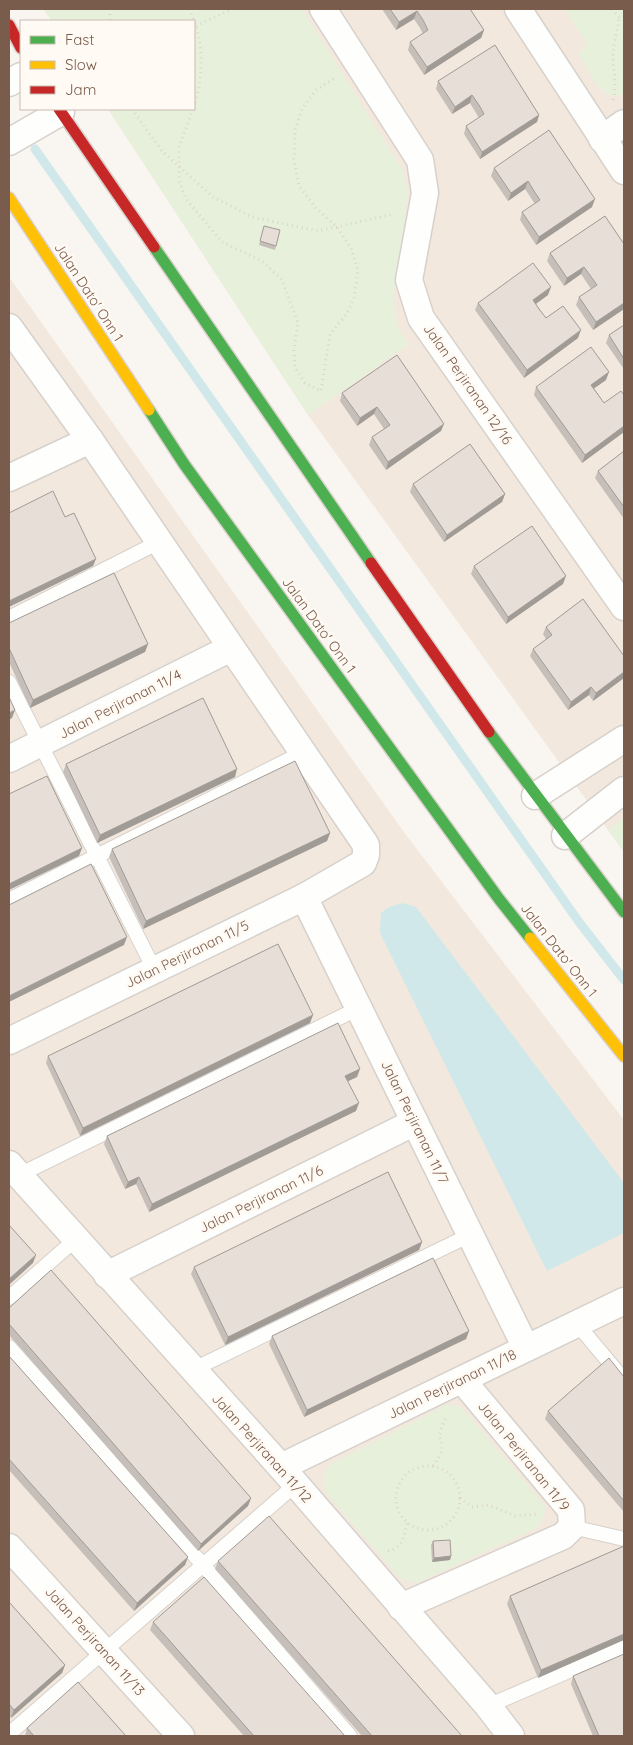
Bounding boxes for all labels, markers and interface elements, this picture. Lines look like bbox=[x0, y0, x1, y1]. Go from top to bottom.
legend bbox=[20, 20, 195, 110]
text: Fast bbox=[65, 30, 94, 49]
text: Slow bbox=[65, 55, 97, 74]
text: Jam bbox=[65, 80, 96, 99]
street label: Jalan Dato' Onn 1 bbox=[50, 239, 128, 345]
street label: Jalan Perjiranan 12/16 bbox=[420, 320, 517, 448]
street label: Jalan Dato' Onn 1 bbox=[278, 574, 360, 676]
street label: Jalan Perjiranan 11/4 bbox=[56, 665, 184, 743]
street label: Jalan Dato' Onn 1 bbox=[517, 899, 601, 1001]
street label: Jalan Perjiranan 11/5 bbox=[122, 916, 252, 992]
street label: Jalan Perjiranan 11/7 bbox=[377, 1057, 453, 1187]
street label: Jalan Perjiranan 11/6 bbox=[196, 1161, 326, 1237]
street label: Jalan Perjiranan 11/18 bbox=[385, 1345, 519, 1423]
street label: Jalan Perjiranan 11/12 bbox=[208, 1390, 316, 1507]
street label: Jalan Perjiranan 11/9 bbox=[474, 1398, 574, 1515]
street label: Jalan Perjiranan 11/13 bbox=[41, 1583, 149, 1699]

